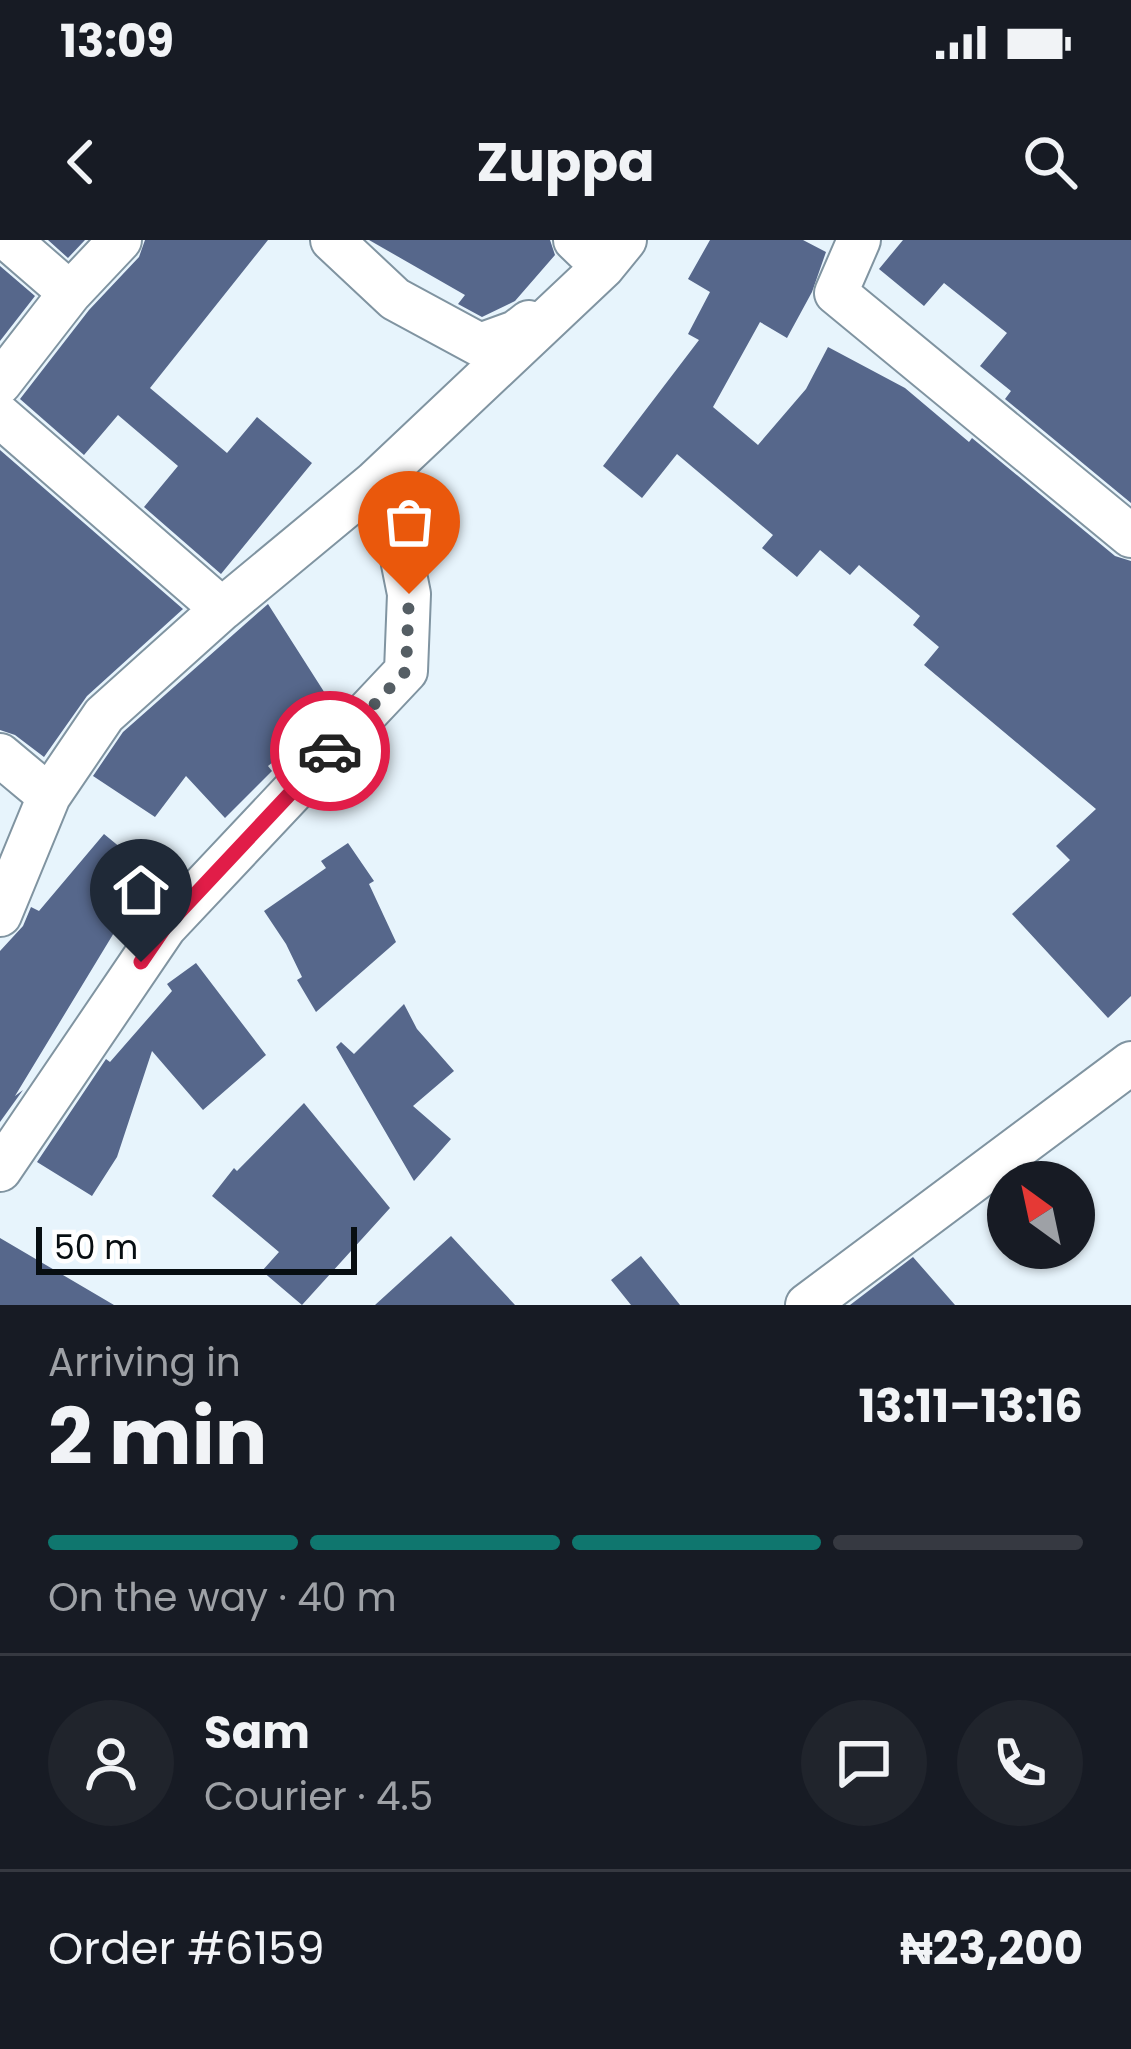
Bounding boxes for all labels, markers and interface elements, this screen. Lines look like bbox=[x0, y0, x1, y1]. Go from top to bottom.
text: 13:09 bbox=[60, 10, 174, 73]
text: Zuppa bbox=[476, 124, 655, 200]
icon: back bbox=[48, 129, 114, 195]
icon: search bbox=[1017, 129, 1083, 195]
pin bbox=[358, 471, 460, 594]
icon: bag bbox=[376, 489, 442, 555]
courier bbox=[270, 691, 390, 811]
icon: car bbox=[297, 718, 363, 784]
pin bbox=[90, 839, 192, 962]
icon: home bbox=[108, 857, 174, 923]
north arrow bbox=[987, 1161, 1095, 1269]
map controls bbox=[987, 1161, 1095, 1269]
scale bar bbox=[36, 1221, 357, 1274]
text: 50 m bbox=[54, 1224, 138, 1271]
text: Arriving in bbox=[48, 1335, 241, 1390]
text: 13:11–13:16 bbox=[858, 1375, 1083, 1438]
text: 2 min bbox=[48, 1382, 267, 1491]
text: On the way · 40 m bbox=[48, 1570, 397, 1625]
button: person bbox=[48, 1700, 174, 1826]
button: chat bbox=[801, 1700, 927, 1826]
button: phone bbox=[957, 1700, 1083, 1826]
text: Sam bbox=[204, 1701, 310, 1764]
text: Courier · 4.5 bbox=[204, 1769, 433, 1824]
text: Order #6159 bbox=[48, 1917, 325, 1980]
text: ₦23,200 bbox=[900, 1917, 1083, 1980]

